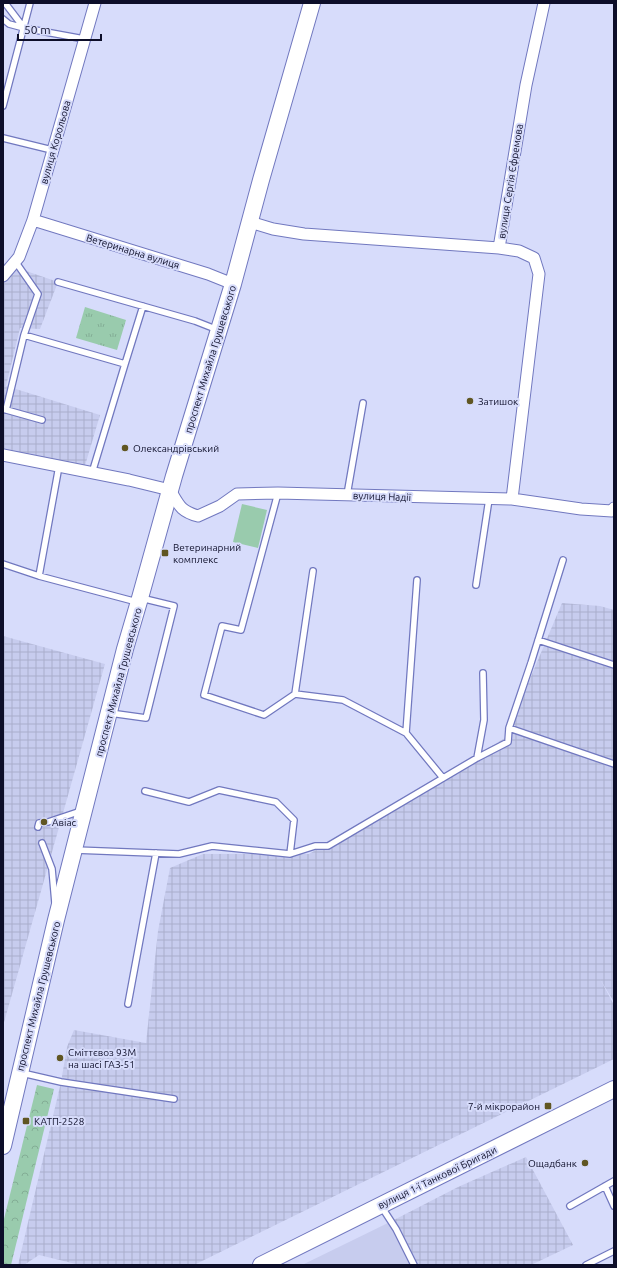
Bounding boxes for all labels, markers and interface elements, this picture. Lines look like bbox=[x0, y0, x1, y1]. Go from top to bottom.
scale bar bbox=[18, 16, 101, 42]
text: 50 m bbox=[24, 23, 51, 36]
street label: вулиця Корольова bbox=[38, 99, 73, 185]
street label: вулиця Сергія Єфремова bbox=[496, 123, 525, 239]
street label: Ветеринарна вулиця bbox=[85, 232, 181, 271]
street label: проспект Михайла Грушевського bbox=[183, 284, 238, 434]
marker: Затишок bbox=[465, 396, 475, 406]
place label: Затишок bbox=[478, 396, 518, 407]
marker: Олександрівський bbox=[120, 443, 130, 453]
place label: Олександрівський bbox=[133, 443, 219, 454]
street label: вулиця Надії bbox=[353, 490, 412, 503]
place label: Ветеринарний комплекс bbox=[173, 542, 241, 565]
marker: Ветеринарний комплекс bbox=[160, 548, 170, 558]
street label: проспект Михайла Грушевського bbox=[93, 606, 144, 758]
marker: Авіас bbox=[39, 817, 49, 827]
place label: Авіас bbox=[52, 817, 77, 828]
street label: проспект Михайла Грушевського bbox=[15, 920, 62, 1072]
place label: Сміттєвоз 93М на шасі ГАЗ-51 bbox=[68, 1047, 136, 1070]
marker: Сміттєвоз 93М на шасі ГАЗ-51 bbox=[55, 1053, 65, 1063]
place label: 7-й мікрорайон bbox=[468, 1101, 540, 1112]
marker: 7-й мікрорайон bbox=[543, 1101, 553, 1111]
marker: КАТП-2528 bbox=[21, 1116, 31, 1126]
place label: КАТП-2528 bbox=[34, 1116, 85, 1127]
street label: вулиця 1-ї Танкової Бригади bbox=[376, 1144, 498, 1211]
place label: Ощадбанк bbox=[528, 1158, 577, 1169]
marker: Ощадбанк bbox=[580, 1158, 590, 1168]

